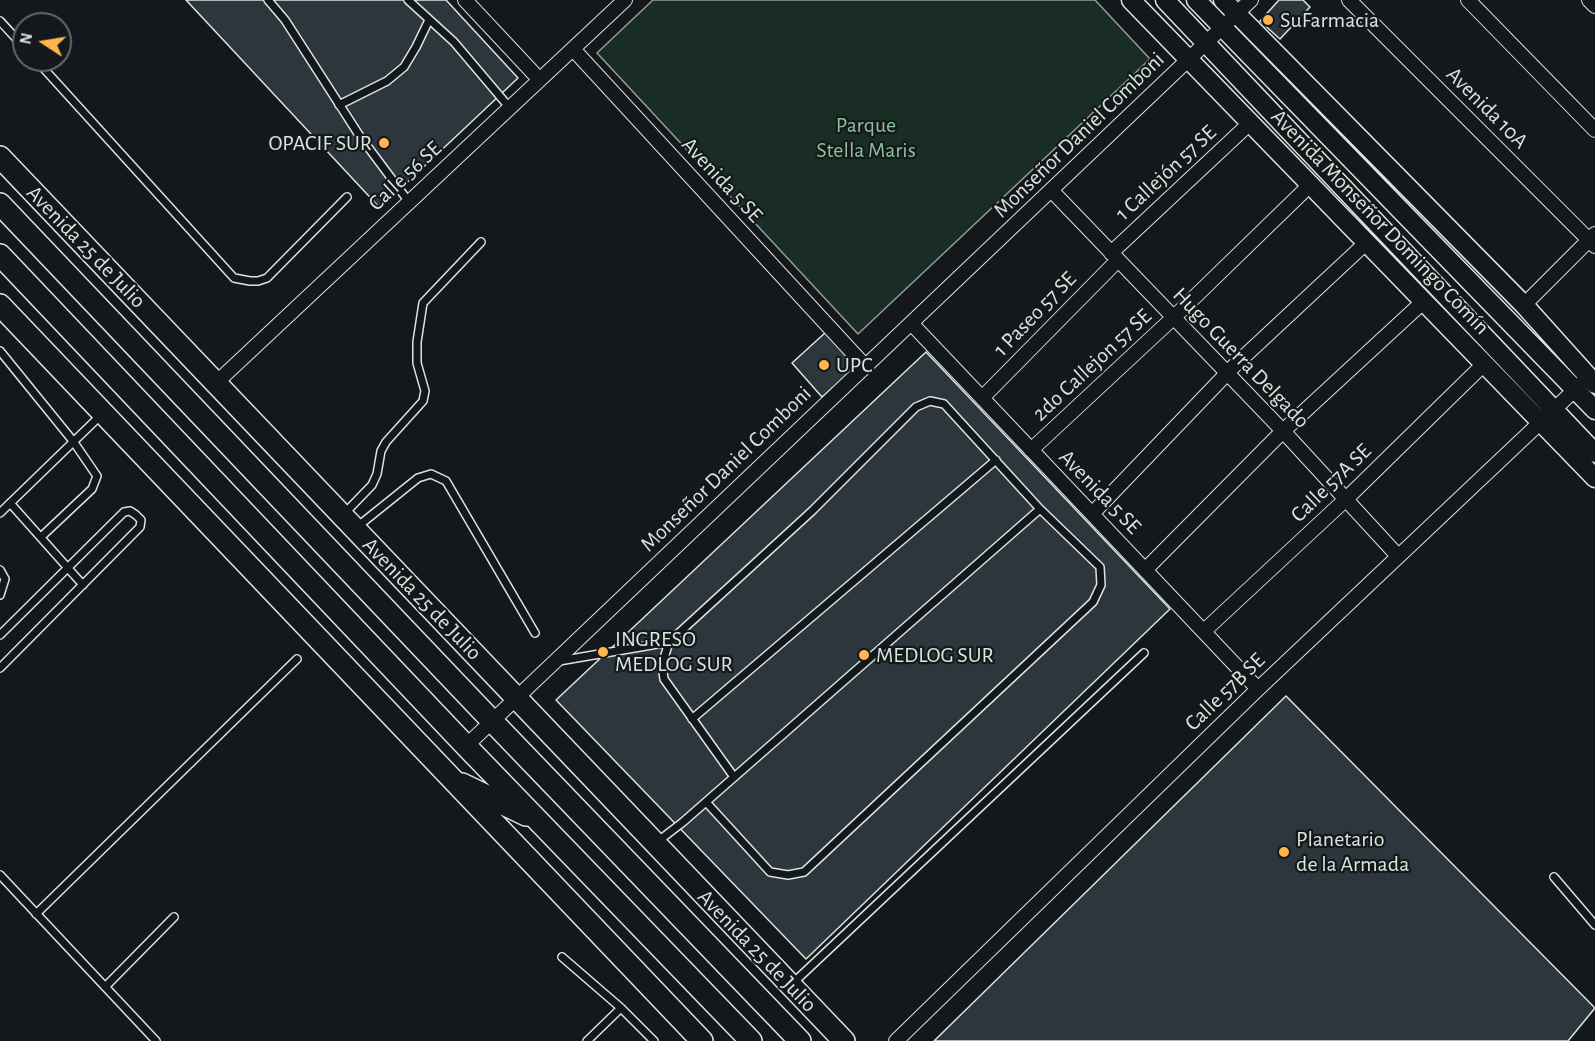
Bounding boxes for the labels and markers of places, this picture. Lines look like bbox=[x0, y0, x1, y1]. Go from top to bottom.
place label: SuFarmacia bbox=[1280, 7, 1379, 33]
marker: SuFarmacia bbox=[1261, 13, 1275, 27]
place label: OPACIF SUR bbox=[268, 130, 372, 156]
marker: OPACIF SUR bbox=[377, 136, 391, 150]
place label: UPC bbox=[836, 352, 873, 378]
marker: UPC bbox=[817, 358, 831, 372]
place label: INGRESO MEDLOG SUR bbox=[615, 626, 733, 678]
place label: MEDLOG SUR bbox=[876, 642, 994, 668]
marker: INGRESO MEDLOG SUR bbox=[596, 645, 610, 659]
marker: MEDLOG SUR bbox=[857, 648, 871, 662]
place label: Planetario de la Armada bbox=[1296, 826, 1409, 878]
marker: Planetario de la Armada bbox=[1277, 845, 1291, 859]

